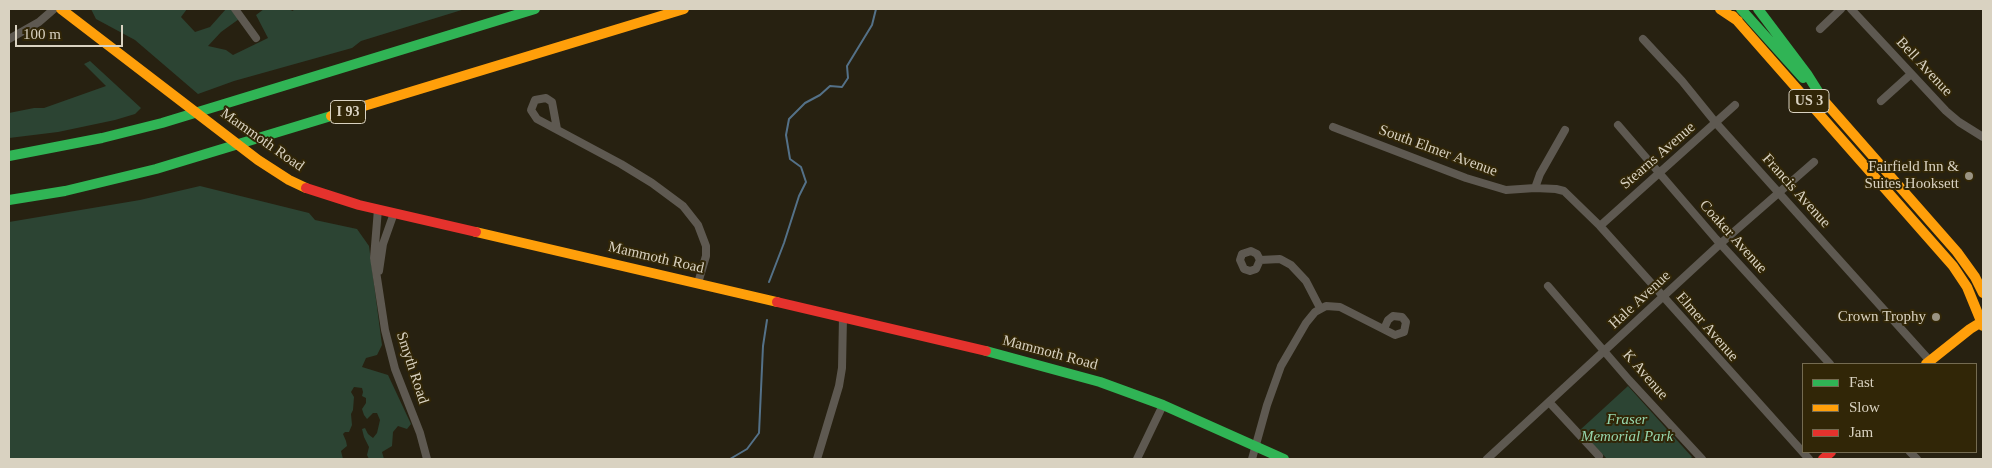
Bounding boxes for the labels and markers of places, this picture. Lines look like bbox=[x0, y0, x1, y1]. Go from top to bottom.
place label: Fairfield Inn & Suites Hooksett bbox=[1864, 158, 1959, 193]
marker: Fairfield Inn & Suites Hooksett bbox=[1963, 170, 1975, 182]
place label: Crown Trophy bbox=[1838, 308, 1926, 326]
marker: Crown Trophy bbox=[1930, 311, 1942, 323]

